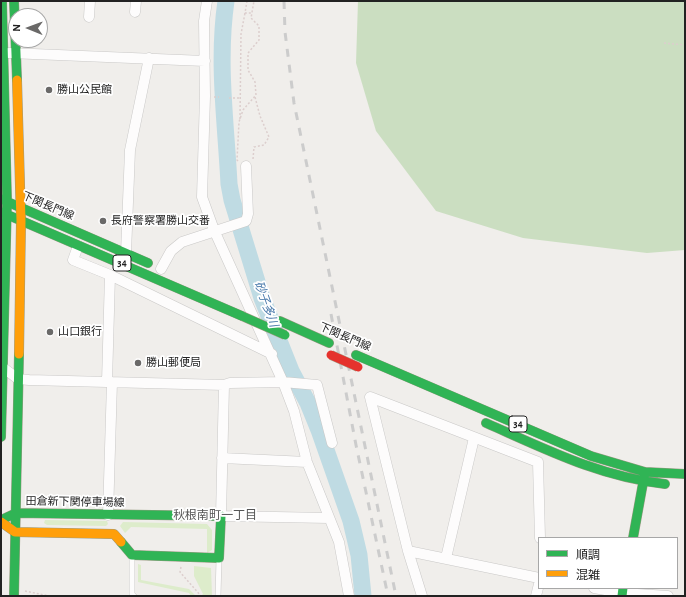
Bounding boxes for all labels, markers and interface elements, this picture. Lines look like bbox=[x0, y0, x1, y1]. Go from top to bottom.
north arrow bbox=[8, 8, 48, 48]
text: N bbox=[11, 24, 22, 32]
place label: 勝山公民館 bbox=[57, 83, 112, 97]
marker: 勝山公民館 bbox=[44, 85, 54, 95]
street label: 下関長門線 bbox=[20, 189, 76, 223]
place label: 長府警察署勝山交番 bbox=[111, 214, 210, 228]
marker: 長府警察署勝山交番 bbox=[98, 216, 108, 226]
road number: 34 bbox=[113, 255, 131, 271]
water label: 砂子多川 bbox=[251, 279, 281, 329]
street label: 下関長門線 bbox=[317, 320, 373, 354]
place label: 山口銀行 bbox=[58, 325, 102, 339]
marker: 山口銀行 bbox=[45, 327, 55, 337]
place label: 勝山郵便局 bbox=[146, 356, 201, 370]
marker: 勝山郵便局 bbox=[133, 358, 143, 368]
road number: 34 bbox=[509, 416, 527, 432]
street label: 田倉新下関停車場線 bbox=[25, 495, 125, 509]
district label: 秋根南町一丁目 bbox=[173, 508, 257, 522]
legend bbox=[538, 537, 678, 589]
text: 順調 bbox=[576, 549, 600, 561]
text: 混雑 bbox=[576, 569, 600, 581]

